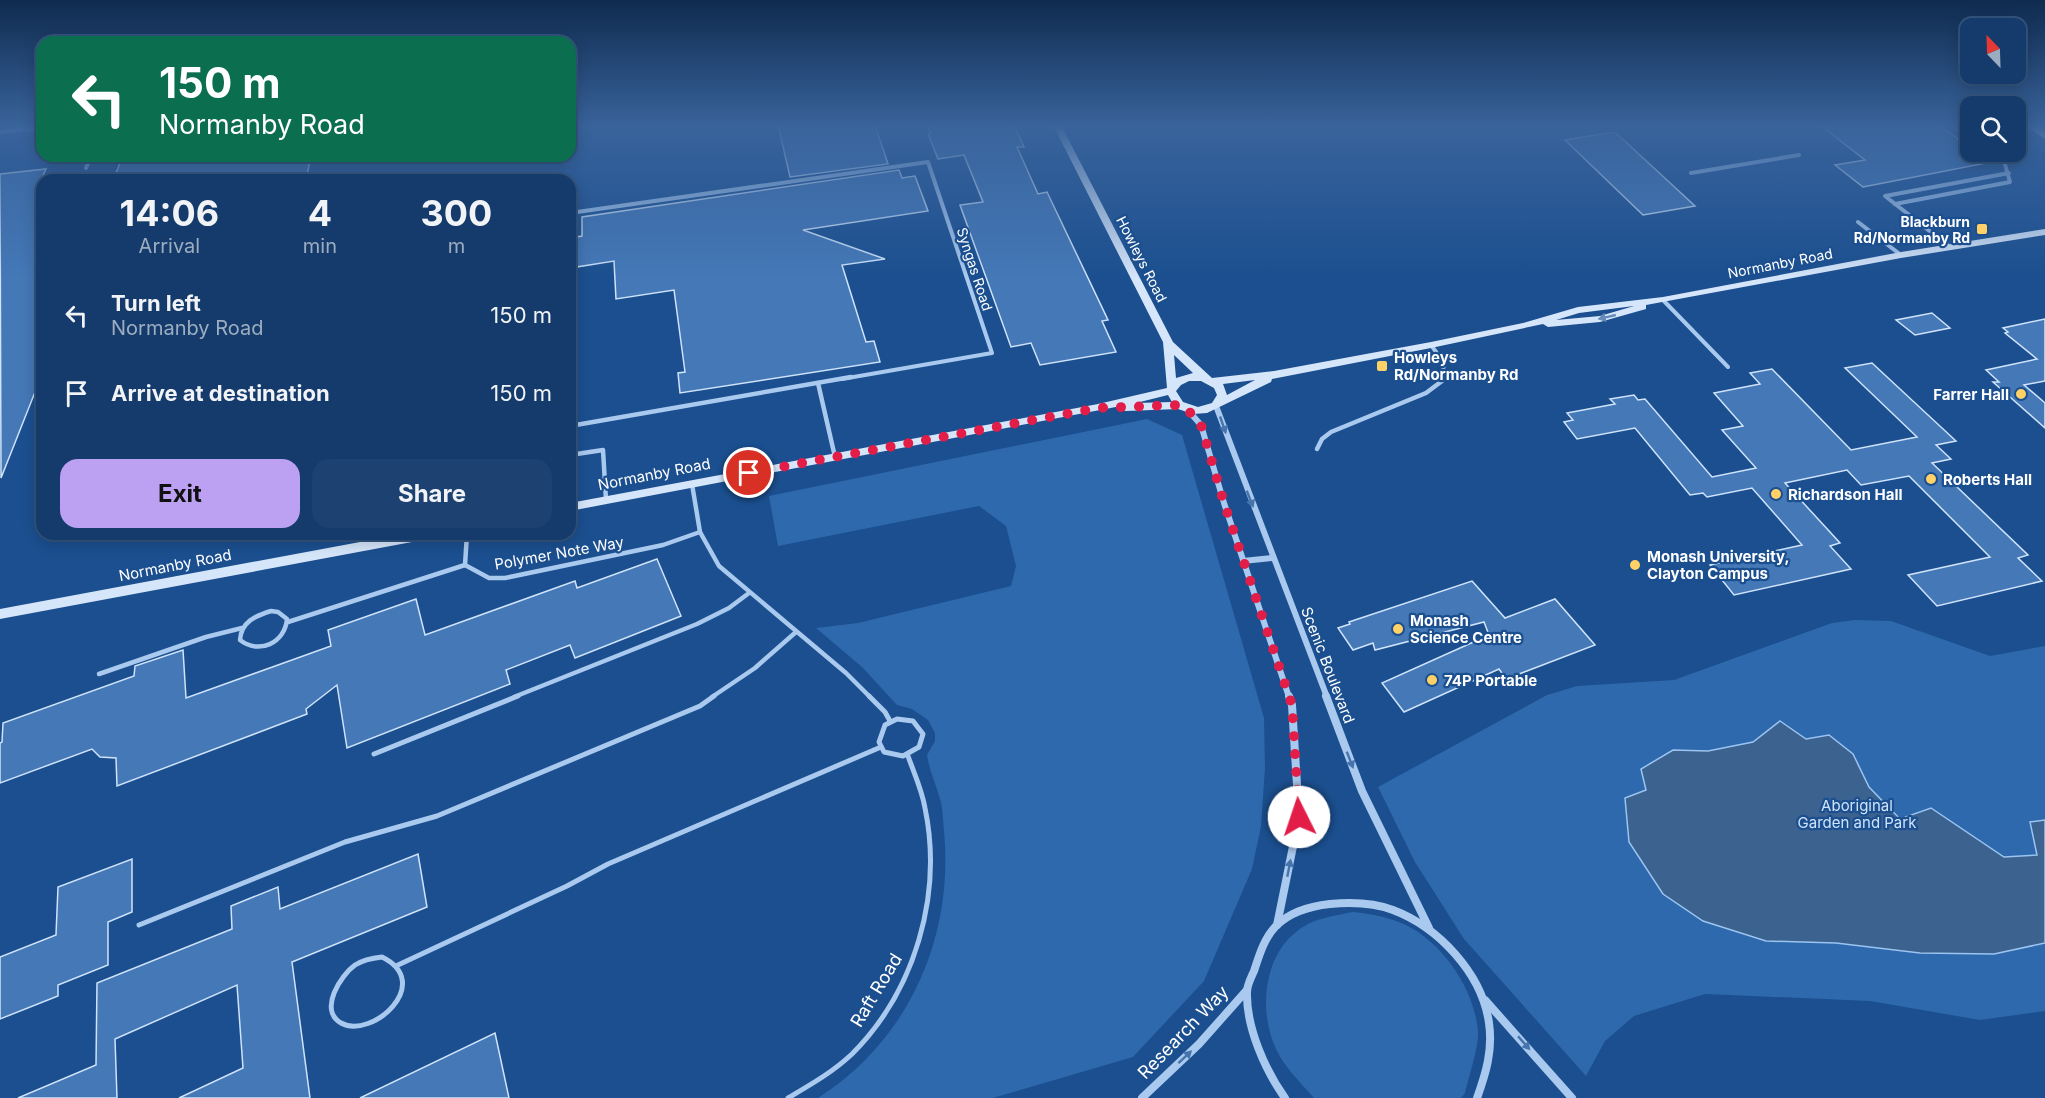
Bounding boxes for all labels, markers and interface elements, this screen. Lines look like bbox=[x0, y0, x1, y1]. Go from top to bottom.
north arrow bbox=[1960, 18, 2026, 84]
map controls bbox=[1960, 18, 2026, 162]
text: 150 m bbox=[159, 57, 281, 108]
icon: left bbox=[60, 60, 138, 138]
button: search bbox=[1960, 96, 2026, 162]
text: Normanby Road bbox=[159, 108, 365, 141]
text: 14:06 bbox=[120, 191, 219, 235]
text: 4 bbox=[308, 191, 332, 235]
text: 300 bbox=[421, 191, 492, 235]
street label: Howleys Road bbox=[1113, 213, 1171, 305]
place label: Blackburn Rd/Normanby Rd bbox=[1854, 213, 1970, 246]
marker: Blackburn Rd/Normanby Rd bbox=[1975, 222, 1989, 236]
street label: Syngas Road bbox=[954, 225, 996, 313]
text: Arrival bbox=[139, 234, 200, 258]
text: min bbox=[303, 234, 337, 258]
text: m bbox=[448, 234, 465, 258]
street label: Normanby Road bbox=[1726, 244, 1834, 282]
text: Turn left bbox=[111, 290, 201, 316]
icon: left bbox=[60, 299, 93, 332]
text: 150 m bbox=[490, 302, 552, 328]
one-way arrow bbox=[1598, 313, 1617, 322]
text: Normanby Road bbox=[111, 316, 263, 340]
place label: Howleys Rd/Normanby Rd bbox=[1394, 348, 1518, 384]
marker: Howleys Rd/Normanby Rd bbox=[1375, 359, 1389, 373]
icon: arrive bbox=[60, 377, 93, 410]
text: Arrive at destination bbox=[111, 380, 330, 406]
text: 150 m bbox=[490, 380, 552, 406]
place label: Farrer Hall bbox=[1933, 385, 2009, 404]
marker: Farrer Hall bbox=[2014, 387, 2028, 401]
one-way arrow bbox=[1218, 416, 1228, 434]
pin bbox=[723, 447, 774, 498]
street label: Normanby Road bbox=[596, 454, 712, 494]
icon: arrive bbox=[732, 456, 765, 489]
button: Exit bbox=[60, 459, 300, 528]
button: Share bbox=[312, 459, 552, 528]
place label: Roberts Hall bbox=[1943, 470, 2032, 489]
marker: Roberts Hall bbox=[1924, 472, 1938, 486]
place label: Richardson Hall bbox=[1788, 485, 1903, 504]
marker: Richardson Hall bbox=[1769, 487, 1783, 501]
one-way arrow bbox=[1246, 491, 1256, 509]
street label: Polymer Note Way bbox=[493, 532, 626, 574]
street label: Normanby Road bbox=[117, 545, 233, 585]
place label: Monash University, Clayton Campus bbox=[1647, 547, 1789, 583]
marker: Monash University, Clayton Campus bbox=[1628, 558, 1642, 572]
street label: Scenic Boulevard bbox=[1297, 604, 1359, 726]
place label: Monash Science Centre bbox=[1410, 611, 1522, 647]
marker: Monash Science Centre bbox=[1391, 622, 1405, 636]
place label: 74P Portable bbox=[1444, 671, 1537, 690]
marker: 74P Portable bbox=[1425, 673, 1439, 687]
one-way arrow bbox=[1346, 751, 1355, 769]
position arrow bbox=[1267, 785, 1331, 849]
park label: Aboriginal Garden and Park bbox=[1798, 796, 1917, 832]
one-way arrow bbox=[1284, 859, 1294, 877]
street label: Raft Road bbox=[846, 949, 906, 1031]
street label: Research Way bbox=[1133, 981, 1233, 1083]
one-way arrow bbox=[1517, 1035, 1530, 1050]
one-way arrow bbox=[1178, 1051, 1192, 1065]

